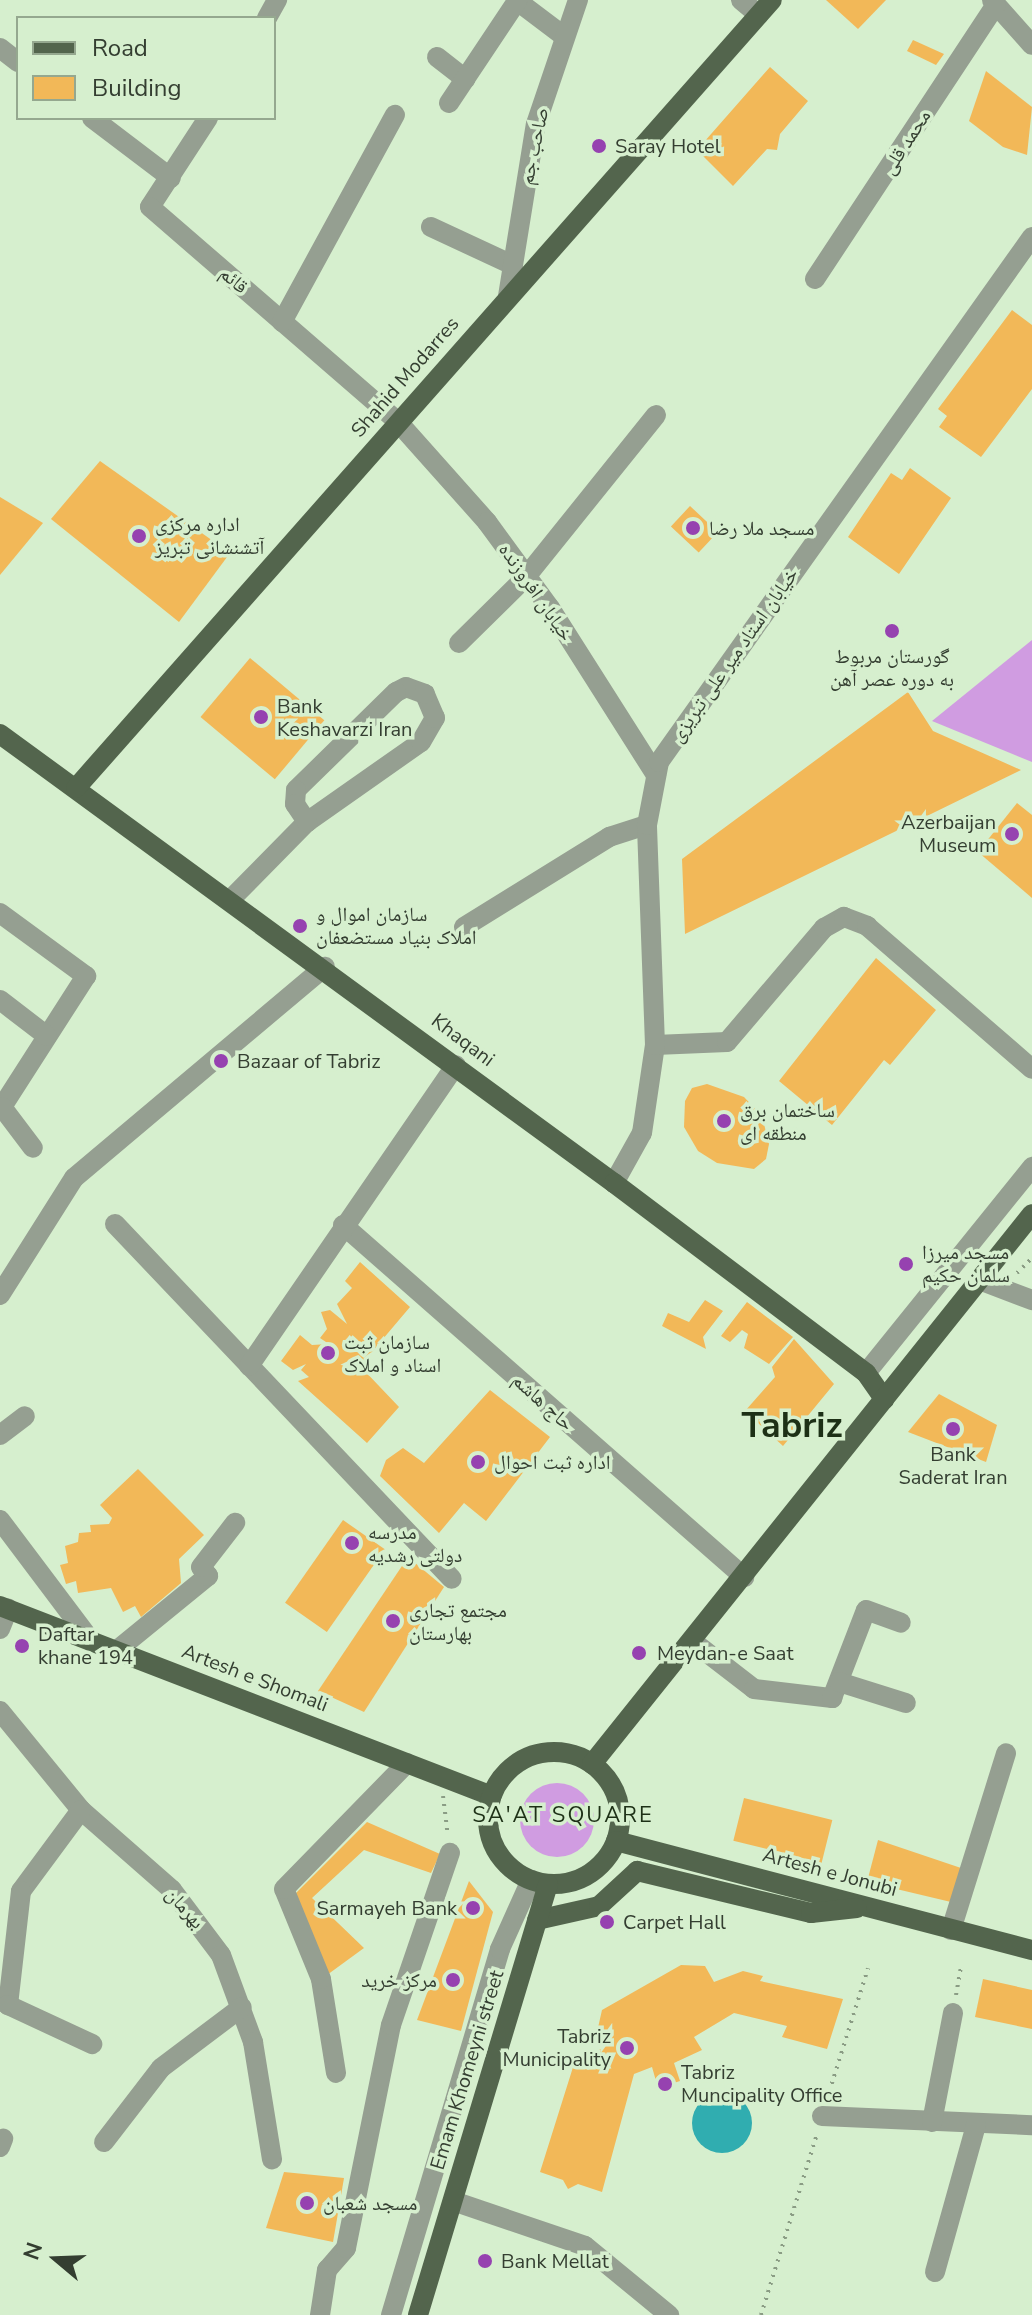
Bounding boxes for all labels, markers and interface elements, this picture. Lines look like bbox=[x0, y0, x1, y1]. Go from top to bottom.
legend bbox=[16, 16, 276, 120]
text: Road bbox=[92, 32, 148, 64]
text: Building bbox=[92, 72, 182, 104]
street label: صاحب جم bbox=[514, 105, 554, 187]
street label: محمد قلی bbox=[876, 105, 936, 179]
place label: Saray Hotel bbox=[615, 134, 721, 158]
marker: Saray Hotel bbox=[590, 137, 608, 155]
street label: قائم bbox=[215, 261, 253, 299]
street label: Shahid Modarres bbox=[346, 312, 464, 442]
place label: اداره مرکزی آتشنشانی تبریز bbox=[155, 512, 264, 559]
place label: مسجد ملا رضا bbox=[709, 516, 814, 540]
marker: مسجد ملا رضا bbox=[684, 519, 702, 537]
marker: اداره مرکزی آتشنشانی تبریز bbox=[130, 527, 148, 545]
street label: خیابان افروزنده bbox=[494, 538, 578, 646]
street label: خیابان استاد میر علی تبریزی bbox=[665, 563, 803, 747]
marker: گورستان مربوط به دوره عصر آهن bbox=[883, 622, 901, 640]
place label: گورستان مربوط به دوره عصر آهن bbox=[830, 644, 954, 691]
place label: Bank Keshavarzi Iran bbox=[277, 694, 412, 741]
marker: Bank Keshavarzi Iran bbox=[252, 708, 270, 726]
place label: Azerbaijan Museum bbox=[901, 810, 996, 857]
marker: Azerbaijan Museum bbox=[1003, 825, 1021, 843]
place label: سازمان اموال و املاک بنیاد مستضعفان bbox=[316, 902, 477, 949]
marker: سازمان اموال و املاک بنیاد مستضعفان bbox=[291, 917, 309, 935]
street label: Khaqani bbox=[427, 1009, 499, 1071]
place label: Bazaar of Tabriz bbox=[237, 1049, 380, 1073]
marker: Bazaar of Tabriz bbox=[212, 1052, 230, 1070]
place label: ساختمان برق منطقه ای bbox=[740, 1098, 835, 1145]
marker: ساختمان برق منطقه ای bbox=[715, 1112, 733, 1130]
place label: مسجد میرزا سلمان حکیم bbox=[922, 1240, 1010, 1287]
marker: مسجد میرزا سلمان حکیم bbox=[897, 1255, 915, 1273]
place label: سازمان ثبت اسناد و املاک bbox=[344, 1330, 441, 1377]
marker: سازمان ثبت اسناد و املاک bbox=[319, 1344, 337, 1362]
street label: حاج هاشم bbox=[507, 1368, 579, 1436]
district label: Tabriz bbox=[741, 1404, 843, 1448]
marker: Bank Saderat Iran bbox=[944, 1420, 962, 1438]
place label: Bank Saderat Iran bbox=[898, 1442, 1008, 1489]
place label: اداره ثبت احوال bbox=[494, 1450, 610, 1474]
marker: اداره ثبت احوال bbox=[469, 1453, 487, 1471]
place label: مدرسه دولتی رشدیه bbox=[368, 1520, 462, 1567]
marker: مدرسه دولتی رشدیه bbox=[343, 1534, 361, 1552]
place label: مجتمع تجاری بهارستان bbox=[409, 1598, 507, 1645]
marker: مجتمع تجاری بهارستان bbox=[384, 1612, 402, 1630]
place label: Daftar khane 194 bbox=[38, 1622, 133, 1669]
marker: Daftar khane 194 bbox=[13, 1637, 31, 1655]
street label: Artesh e Shomali bbox=[178, 1639, 332, 1717]
place label: Meydan-e Saat bbox=[657, 1641, 793, 1665]
marker: Meydan-e Saat bbox=[628, 1642, 650, 1664]
district label: SA'AT SQUARE bbox=[472, 1803, 654, 1829]
street label: Artesh e Jonubi bbox=[760, 1843, 900, 1901]
street label: بهرمان bbox=[160, 1882, 210, 1934]
place label: Sarmayeh Bank bbox=[317, 1896, 457, 1920]
marker: Sarmayeh Bank bbox=[464, 1899, 482, 1917]
place label: Carpet Hall bbox=[623, 1910, 726, 1934]
marker: Carpet Hall bbox=[598, 1913, 616, 1931]
street label: Emam Khomeyni street bbox=[425, 1967, 509, 2173]
place label: مرکز خرید bbox=[361, 1968, 437, 1992]
marker: مرکز خرید bbox=[444, 1971, 462, 1989]
place label: Tabriz Municipality bbox=[503, 2024, 611, 2071]
marker: Tabriz Municipality bbox=[618, 2039, 636, 2057]
place label: Tabriz Muncipality Office bbox=[681, 2060, 843, 2107]
marker: Tabriz Muncipality Office bbox=[656, 2075, 674, 2093]
place label: مسجد شعبان bbox=[323, 2191, 417, 2215]
marker: مسجد شعبان bbox=[298, 2194, 316, 2212]
north arrow bbox=[16, 2219, 96, 2299]
text: N bbox=[16, 2239, 50, 2264]
place label: Bank Mellat bbox=[501, 2249, 609, 2273]
marker: Bank Mellat bbox=[476, 2252, 494, 2270]

